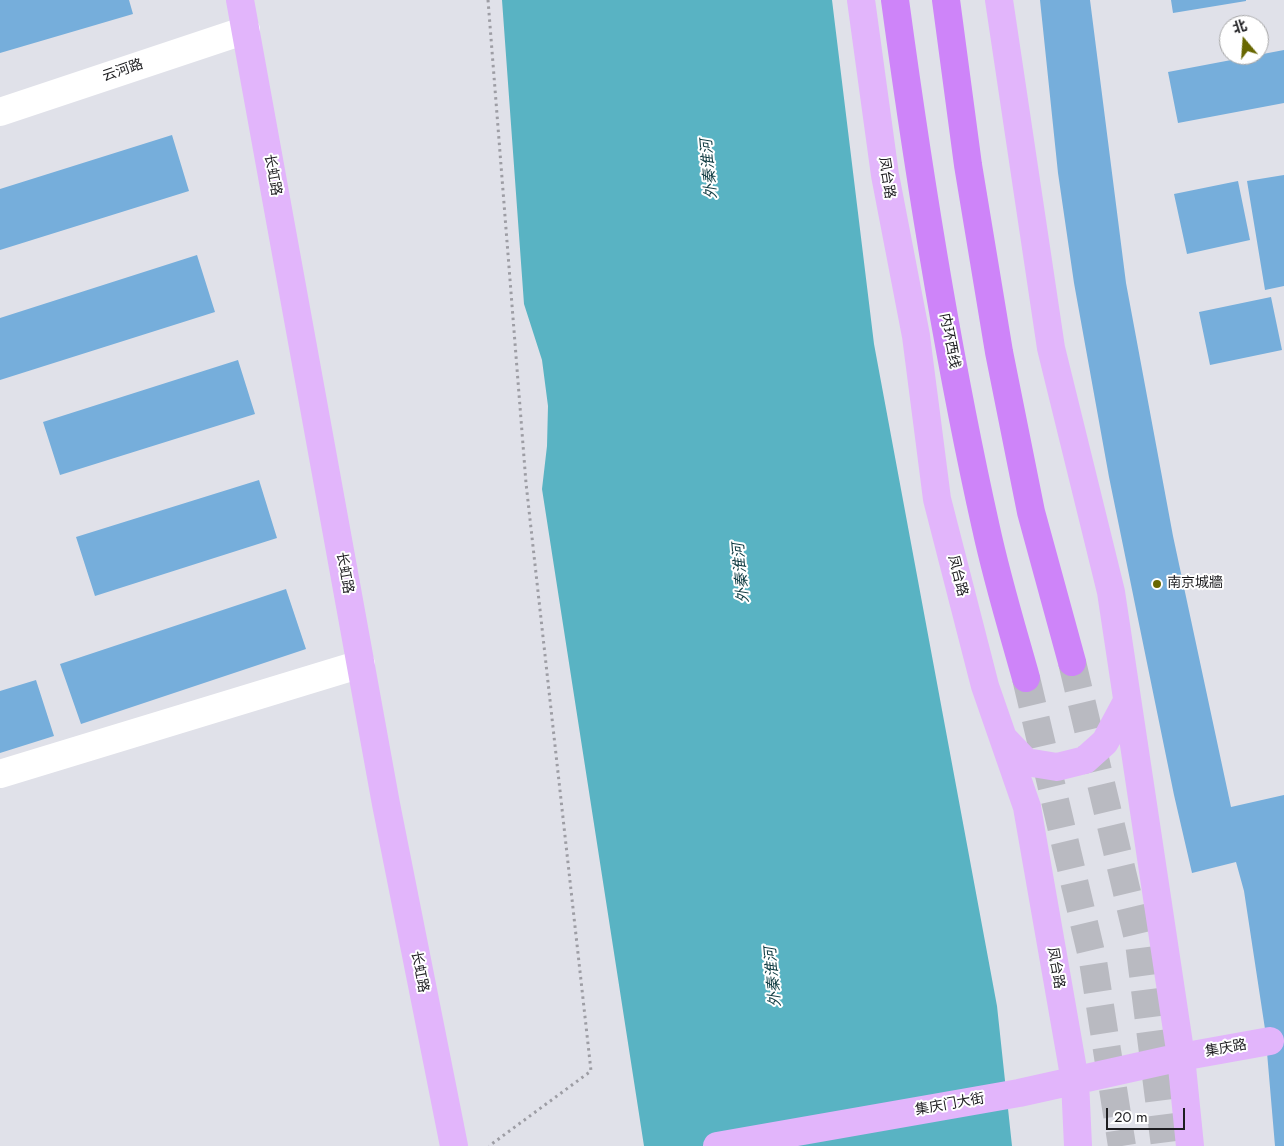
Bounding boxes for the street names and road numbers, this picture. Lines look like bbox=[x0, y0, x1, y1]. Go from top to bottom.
street label: 云河路 bbox=[100, 56, 146, 86]
street label: 长虹路 bbox=[260, 153, 284, 197]
street label: 凤台路 bbox=[874, 156, 898, 200]
street label: 内环西线 bbox=[935, 312, 963, 370]
street label: 长虹路 bbox=[332, 551, 356, 595]
street label: 凤台路 bbox=[944, 554, 970, 598]
street label: 凤台路 bbox=[1043, 946, 1067, 990]
street label: 长虹路 bbox=[407, 950, 431, 994]
street label: 集庆路 bbox=[1204, 1037, 1248, 1061]
street label: 集庆门大街 bbox=[914, 1091, 986, 1119]

